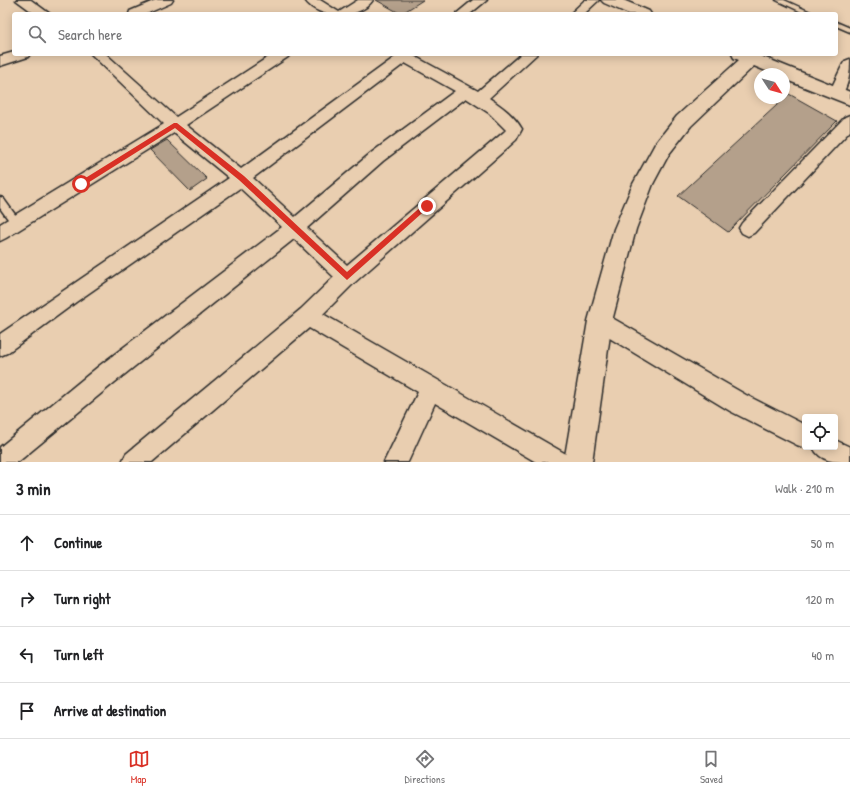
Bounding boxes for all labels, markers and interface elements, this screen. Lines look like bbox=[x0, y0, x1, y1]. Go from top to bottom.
search box bbox=[12, 12, 838, 56]
icon: search bbox=[26, 23, 48, 45]
text: Search here bbox=[58, 24, 122, 45]
north arrow bbox=[754, 68, 790, 104]
route start bbox=[72, 175, 90, 193]
route end bbox=[418, 197, 436, 215]
map controls bbox=[802, 414, 838, 450]
button: locate bbox=[802, 414, 838, 450]
text: 3 min bbox=[16, 477, 51, 500]
text: Walk · 210 m bbox=[775, 479, 834, 497]
icon: ahead bbox=[16, 532, 38, 554]
text: Continue bbox=[54, 532, 102, 553]
text: 50 m bbox=[811, 534, 834, 552]
icon: right bbox=[16, 588, 38, 610]
text: Turn right bbox=[54, 588, 110, 609]
text: 120 m bbox=[806, 590, 834, 608]
icon: left bbox=[16, 644, 38, 666]
text: Turn left bbox=[54, 644, 104, 665]
text: 40 m bbox=[811, 646, 834, 664]
icon: arrive bbox=[16, 700, 38, 722]
text: Arrive at destination bbox=[54, 700, 166, 721]
tab: Map bbox=[128, 748, 150, 786]
tab: Directions bbox=[405, 748, 445, 786]
tab: Saved bbox=[700, 748, 722, 786]

